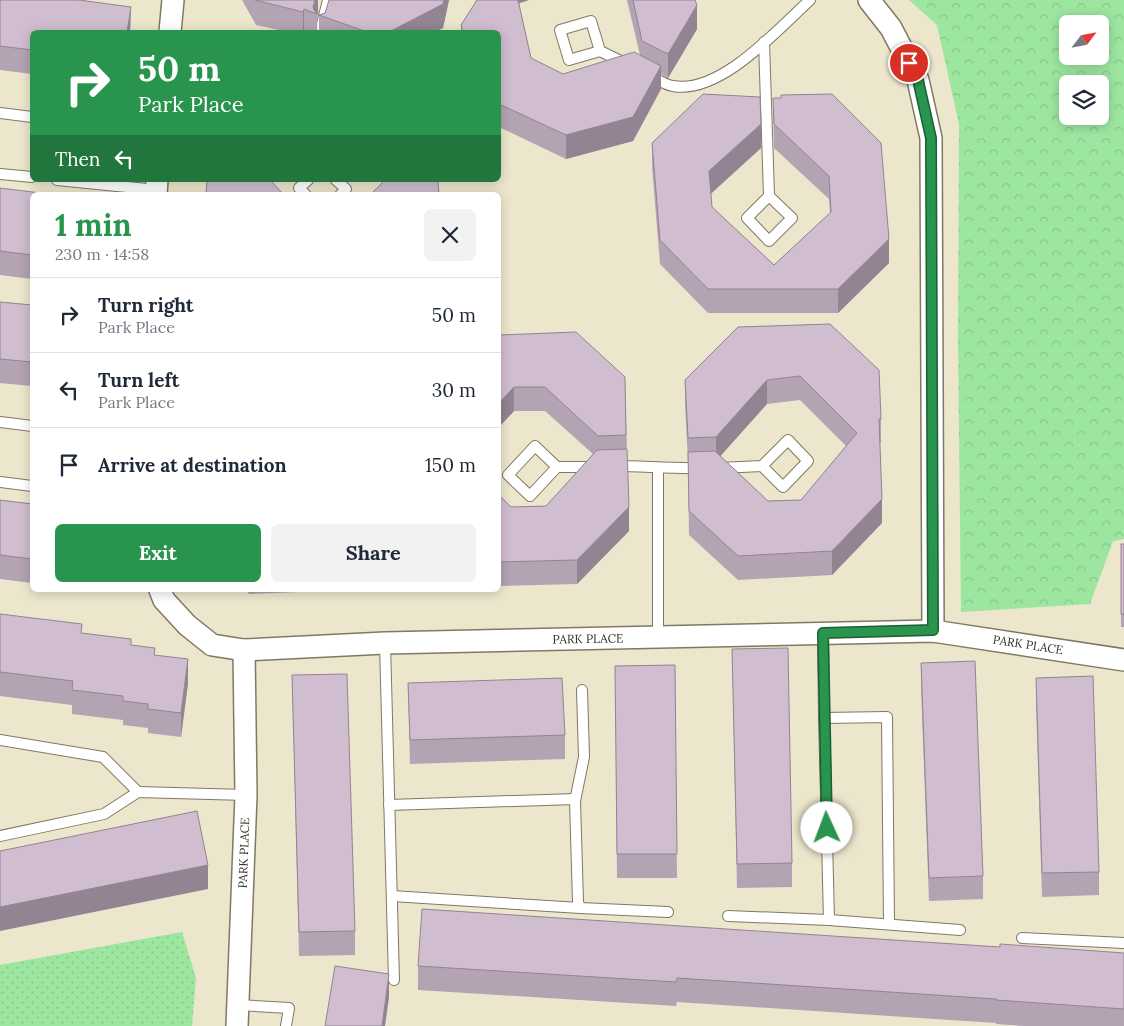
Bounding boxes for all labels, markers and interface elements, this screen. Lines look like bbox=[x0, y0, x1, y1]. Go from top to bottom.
north arrow bbox=[1059, 15, 1109, 65]
map controls bbox=[1059, 15, 1109, 125]
pin bbox=[888, 42, 930, 84]
text: 50 m bbox=[138, 46, 221, 91]
icon: arrive bbox=[895, 49, 923, 77]
icon: right bbox=[55, 50, 120, 115]
button: layers bbox=[1059, 75, 1109, 125]
text: Park Place bbox=[138, 90, 244, 118]
icon: left bbox=[110, 145, 138, 173]
text: Then bbox=[55, 147, 100, 171]
text: 1 min bbox=[55, 206, 132, 244]
button: close bbox=[424, 209, 476, 261]
text: 230 m · 14:58 bbox=[55, 244, 149, 264]
text: Turn right bbox=[98, 293, 194, 317]
icon: right bbox=[55, 301, 83, 329]
text: 50 m bbox=[432, 303, 476, 327]
text: Park Place bbox=[98, 317, 175, 337]
text: Turn left bbox=[98, 368, 179, 392]
icon: left bbox=[55, 376, 83, 404]
text: 30 m bbox=[432, 378, 476, 402]
text: Park Place bbox=[98, 392, 175, 412]
icon: arrive bbox=[55, 451, 83, 479]
text: Arrive at destination bbox=[98, 453, 287, 477]
text: 150 m bbox=[425, 453, 476, 477]
button: Exit bbox=[55, 524, 261, 582]
button: Share bbox=[271, 524, 476, 582]
street label: PARK PLACE bbox=[552, 630, 624, 647]
street label: PARK PLACE bbox=[992, 632, 1064, 657]
position arrow bbox=[800, 801, 852, 853]
street label: PARK PLACE bbox=[235, 817, 252, 889]

